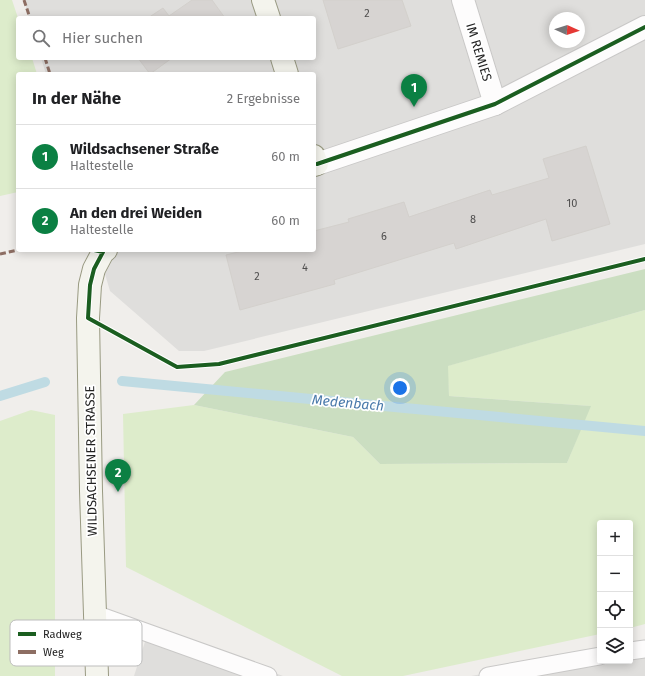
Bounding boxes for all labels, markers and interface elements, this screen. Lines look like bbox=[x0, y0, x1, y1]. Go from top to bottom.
house number: 2 bbox=[364, 7, 370, 20]
north arrow bbox=[549, 12, 585, 48]
search box bbox=[16, 16, 316, 60]
street label: IM REMIES bbox=[463, 21, 495, 83]
icon: search bbox=[30, 27, 52, 49]
text: Hier suchen bbox=[62, 29, 143, 47]
pin: 1 bbox=[401, 74, 427, 107]
text: In der Nähe bbox=[32, 88, 121, 109]
text: 2 Ergebnisse bbox=[227, 91, 300, 106]
text: Wildsachsener Straße bbox=[70, 140, 219, 158]
text: 1 bbox=[42, 149, 48, 164]
text: 60 m bbox=[271, 149, 300, 164]
text: Haltestelle bbox=[70, 158, 133, 173]
house number: 10 bbox=[567, 197, 577, 210]
text: An den drei Weiden bbox=[70, 204, 202, 222]
text: 2 bbox=[42, 213, 48, 228]
text: 60 m bbox=[271, 213, 300, 228]
house number: 8 bbox=[470, 213, 476, 226]
text: Haltestelle bbox=[70, 222, 133, 237]
house number: 6 bbox=[381, 230, 387, 243]
house number: 4 bbox=[302, 261, 308, 274]
house number: 2 bbox=[254, 270, 260, 283]
your location bbox=[390, 378, 410, 398]
street label: WILDSACHSENER STRASSE bbox=[82, 385, 100, 537]
water label: Medenbach bbox=[311, 391, 385, 415]
pin: 2 bbox=[105, 459, 131, 492]
map controls bbox=[597, 520, 633, 664]
button: + bbox=[597, 520, 633, 556]
button: − bbox=[597, 556, 633, 592]
button: locate bbox=[597, 592, 633, 628]
legend bbox=[10, 620, 142, 666]
text: Radweg bbox=[43, 628, 82, 641]
button: layers bbox=[597, 628, 633, 664]
text: Weg bbox=[43, 646, 64, 659]

